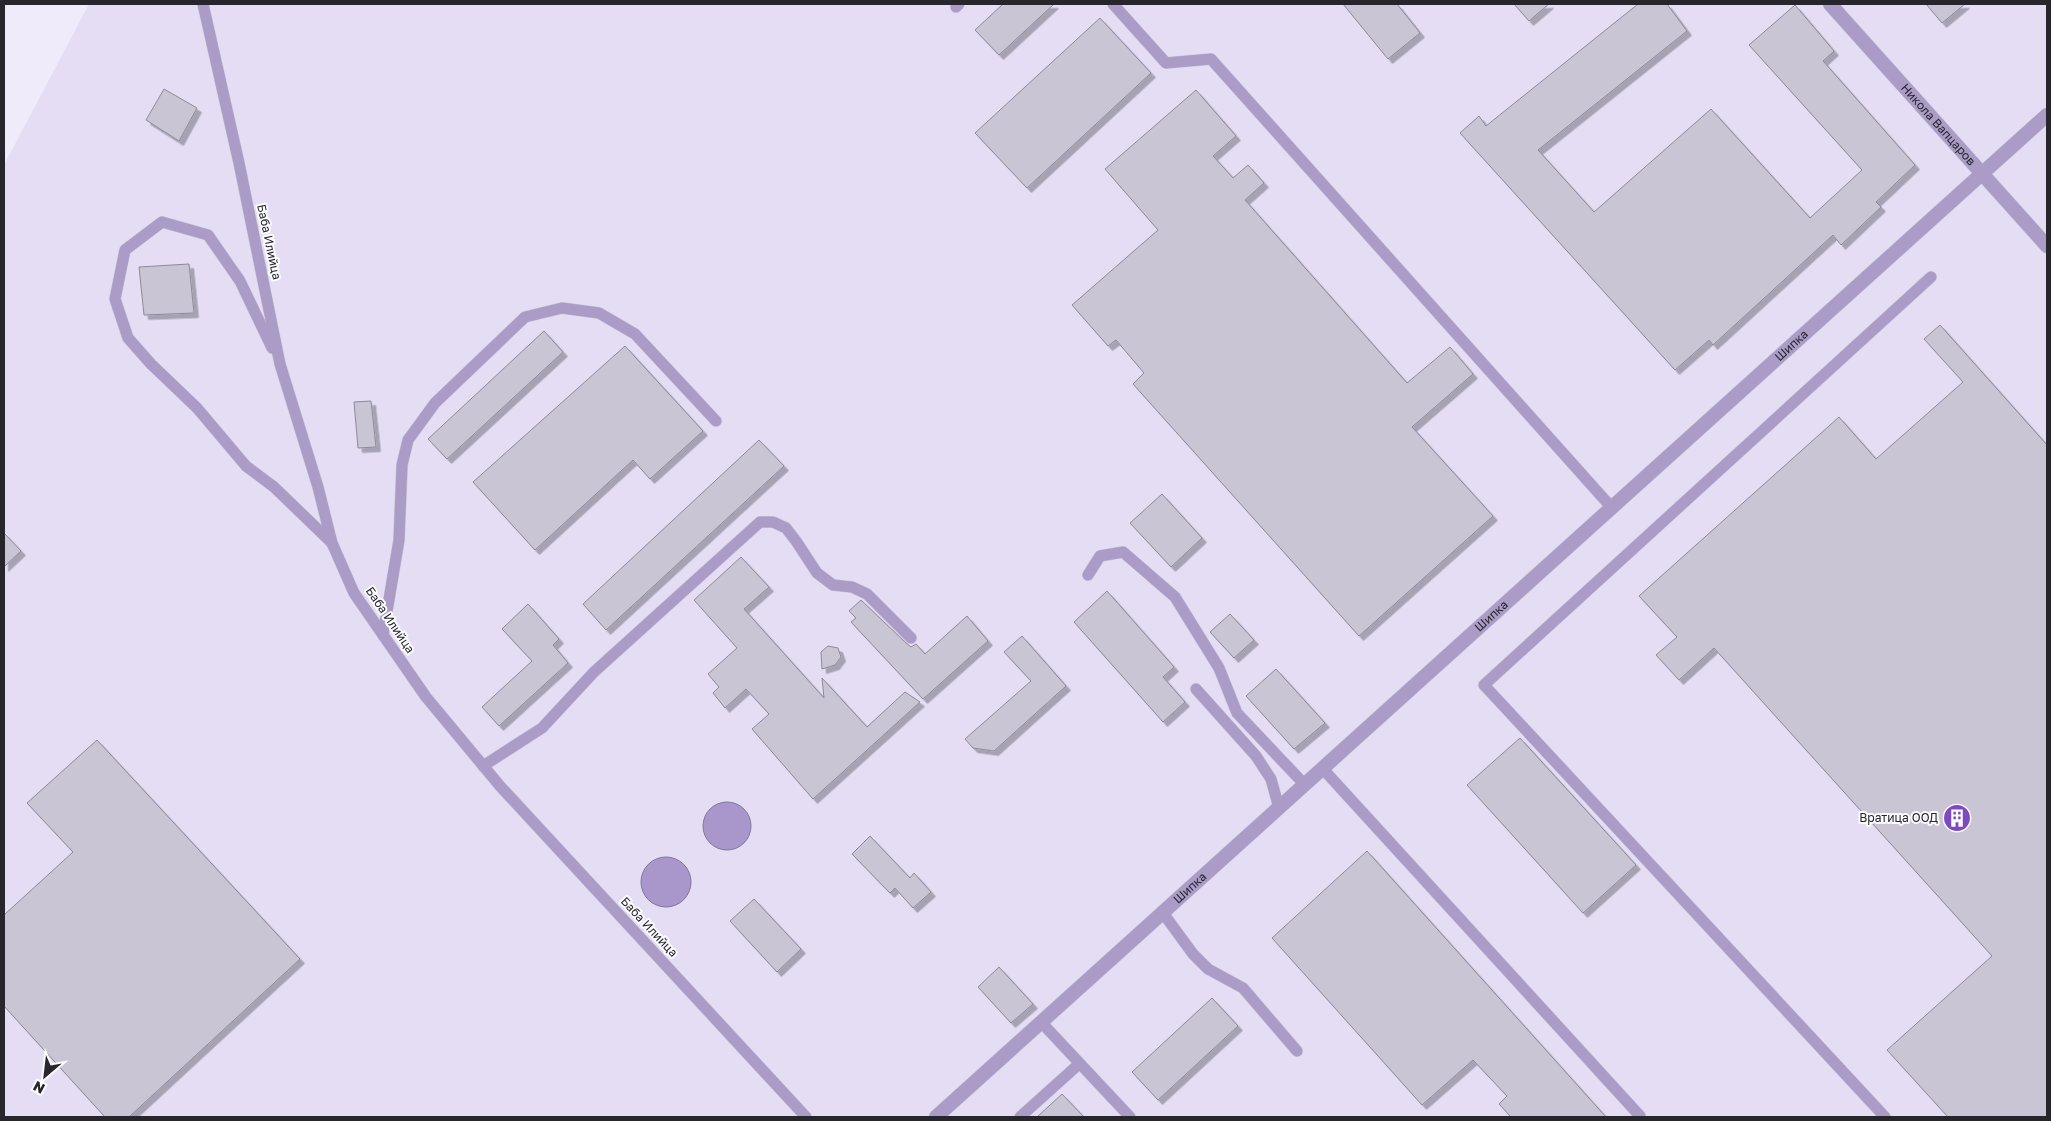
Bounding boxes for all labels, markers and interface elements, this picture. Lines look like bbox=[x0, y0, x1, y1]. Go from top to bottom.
street label: Никола Вапцаров bbox=[1898, 80, 1979, 168]
street label: Баба Илийца bbox=[254, 203, 285, 281]
street label: Шипка bbox=[1771, 326, 1811, 364]
street label: Баба Илийца bbox=[363, 584, 418, 656]
street label: Шипка bbox=[1471, 597, 1511, 635]
building icon: Вратица ООД bbox=[1942, 803, 1972, 833]
place label: Вратица ООД bbox=[1859, 810, 1938, 825]
street label: Шипка bbox=[1170, 869, 1209, 906]
street label: Баба Илийца bbox=[618, 893, 681, 960]
north arrow bbox=[20, 1051, 70, 1101]
text: N bbox=[30, 1078, 47, 1098]

